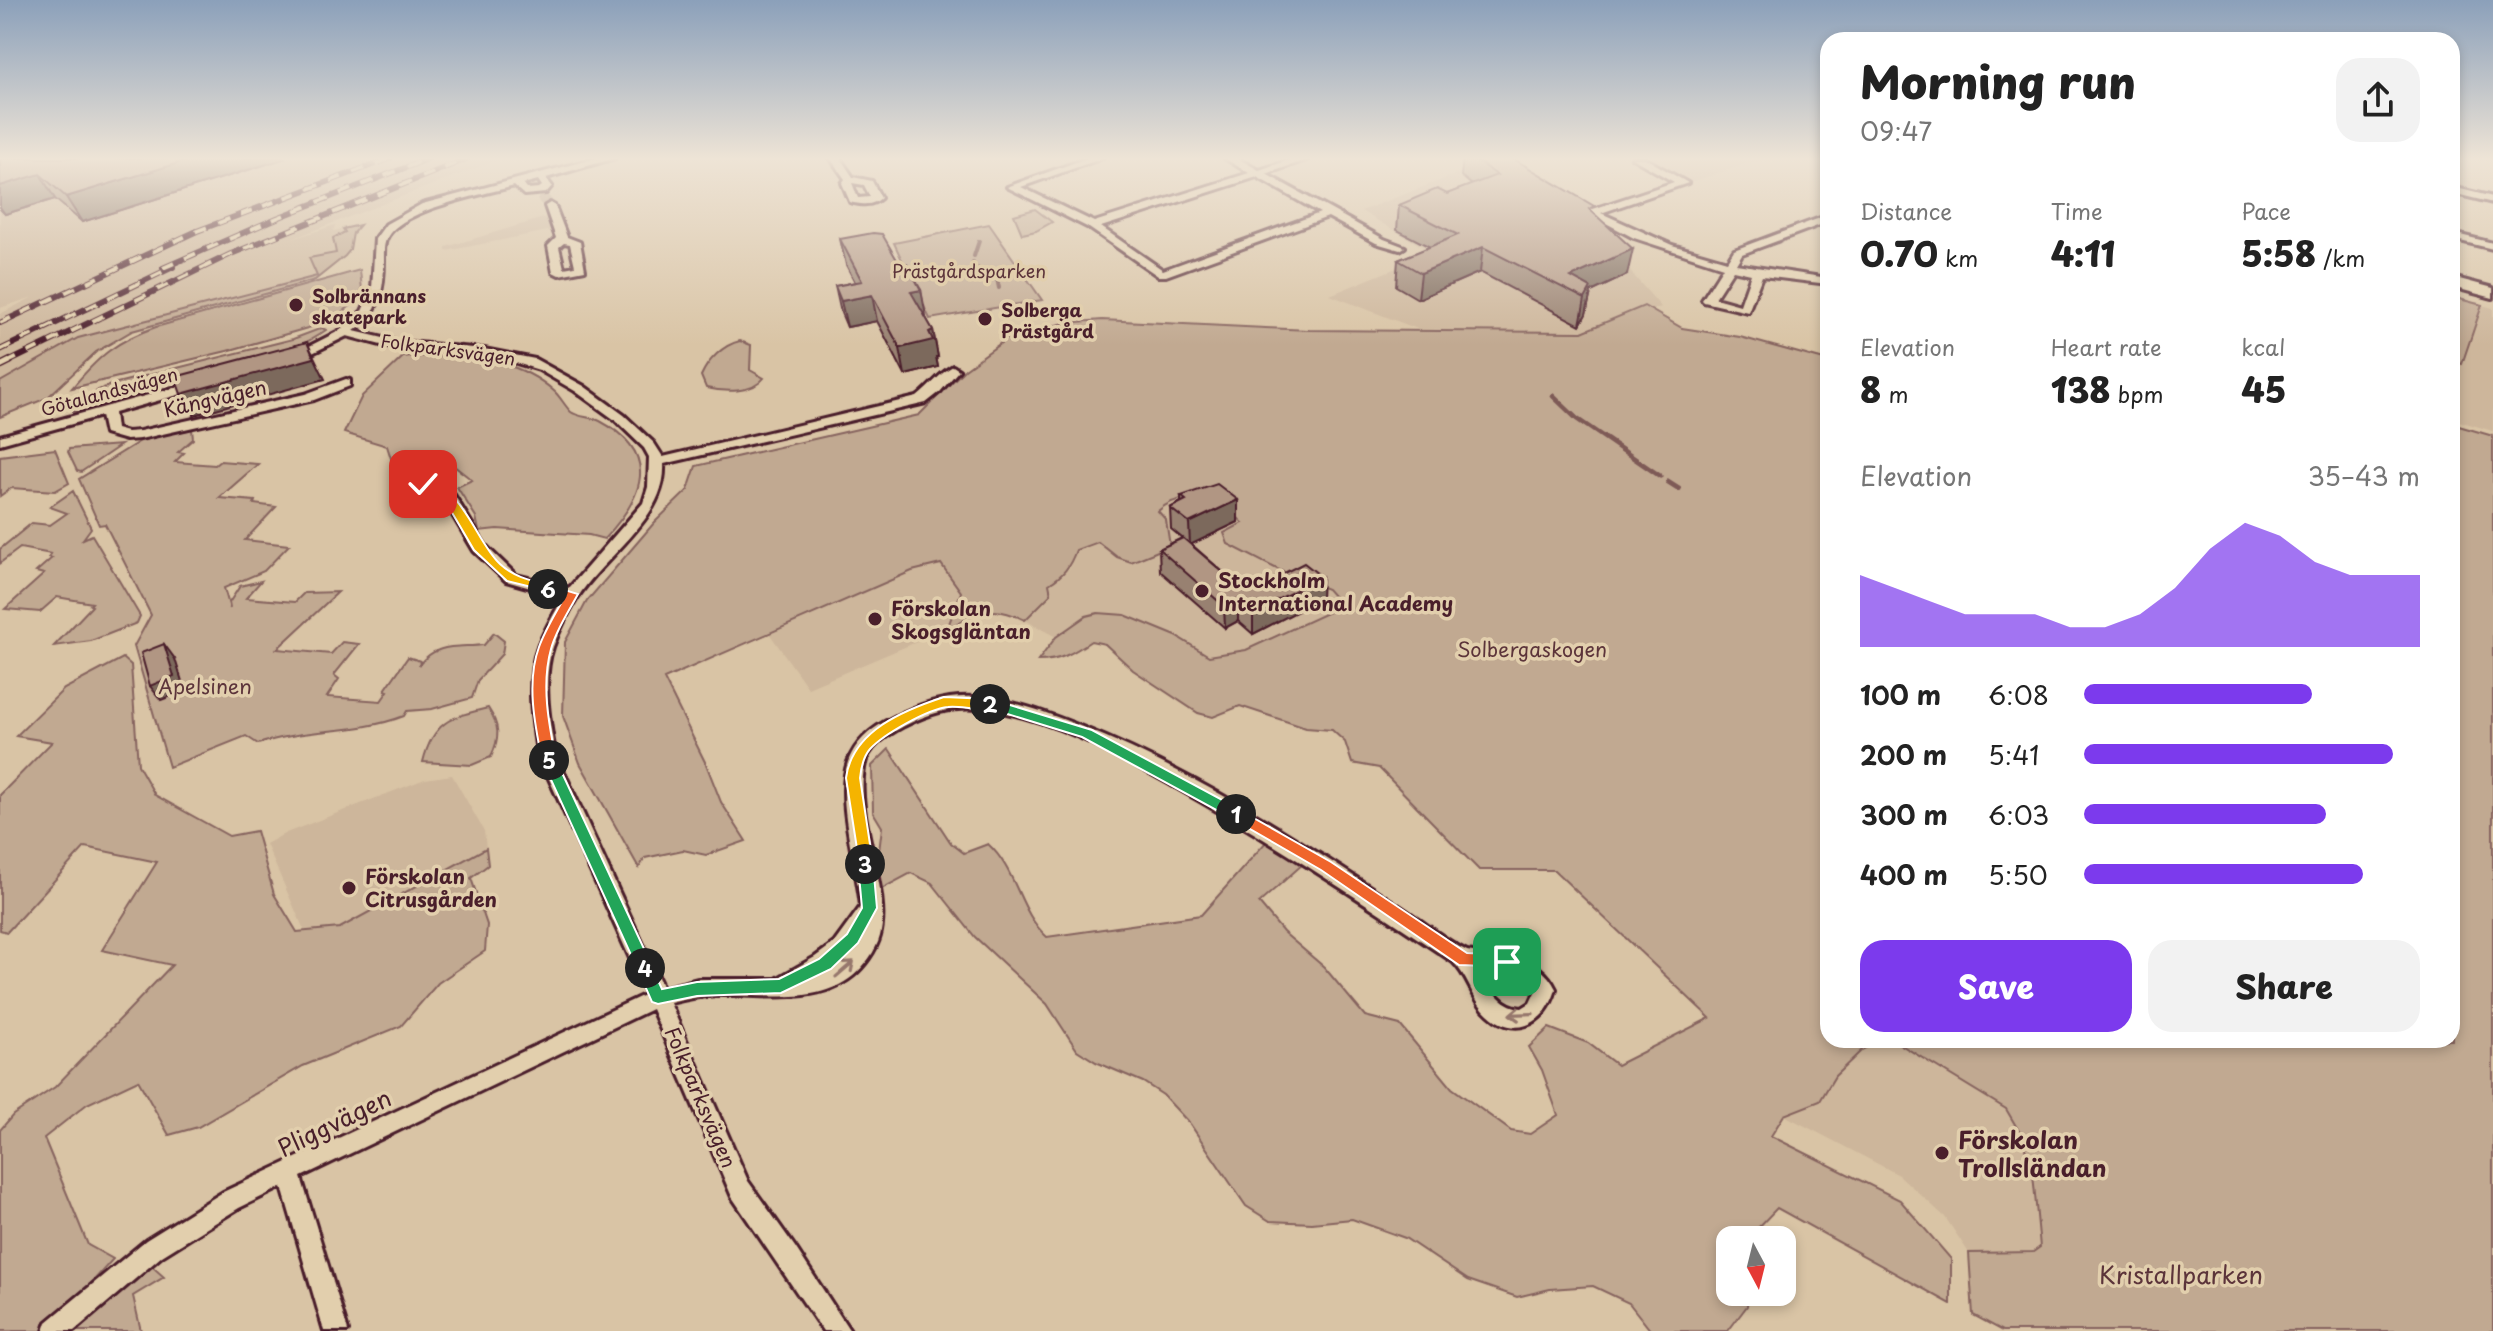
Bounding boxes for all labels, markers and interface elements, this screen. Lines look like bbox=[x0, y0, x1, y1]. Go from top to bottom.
text: Morning run bbox=[1860, 48, 2136, 114]
button: share bbox=[2336, 58, 2420, 142]
text: 09:47 bbox=[1860, 111, 1932, 150]
text: Distance bbox=[1860, 194, 1952, 227]
text: Time bbox=[2051, 194, 2103, 227]
text: Pace bbox=[2241, 194, 2291, 227]
text: 0.70 bbox=[1860, 227, 1938, 279]
text: 4:11 bbox=[2051, 227, 2116, 279]
text: 5:58 bbox=[2241, 227, 2316, 279]
text: km bbox=[1938, 241, 1978, 274]
text: /km bbox=[2316, 241, 2365, 274]
park label: Prästgårdsparken bbox=[892, 257, 1046, 284]
place label: Solbrännans skatepark bbox=[312, 282, 426, 330]
marker: Solbrännans skatepark bbox=[287, 296, 305, 314]
place label: Solberga Prästgård bbox=[1001, 296, 1094, 344]
marker: Solberga Prästgård bbox=[976, 310, 994, 328]
street label: Folkparksvägen bbox=[379, 326, 517, 372]
text: Elevation bbox=[1860, 330, 1955, 363]
text: Heart rate bbox=[2051, 330, 2162, 363]
text: kcal bbox=[2241, 330, 2285, 363]
street label: Götalandsvägen bbox=[38, 360, 180, 422]
text: 8 bbox=[1860, 363, 1881, 415]
text: 138 bbox=[2051, 363, 2111, 415]
text: 45 bbox=[2241, 363, 2286, 415]
street label: Kängvägen bbox=[161, 372, 269, 424]
text: m bbox=[1881, 377, 1908, 410]
text: bpm bbox=[2111, 377, 2163, 410]
pin bbox=[389, 450, 457, 518]
text: Elevation bbox=[1860, 456, 1972, 495]
text: 35–43 m bbox=[2308, 456, 2420, 495]
icon: check bbox=[401, 462, 445, 506]
place label: Stockholm International Academy bbox=[1218, 565, 1453, 618]
pin: 6 bbox=[528, 569, 568, 609]
text: 6 bbox=[540, 572, 556, 605]
marker: Stockholm International Academy bbox=[1193, 582, 1211, 600]
place label: Förskolan Skogsgläntan bbox=[891, 593, 1031, 646]
marker: Förskolan Skogsgläntan bbox=[866, 610, 884, 628]
park label: Solbergaskogen bbox=[1457, 634, 1607, 664]
park label: Apelsinen bbox=[158, 671, 252, 701]
text: 100 m bbox=[1860, 675, 1941, 714]
text: 6:08 bbox=[1988, 675, 2049, 714]
pin: 2 bbox=[970, 684, 1010, 724]
text: 2 bbox=[982, 687, 998, 720]
text: 200 m bbox=[1860, 735, 1947, 774]
text: 5:41 bbox=[1988, 735, 2039, 774]
pin: 5 bbox=[529, 740, 569, 780]
text: 5 bbox=[542, 743, 556, 776]
pin: 1 bbox=[1216, 794, 1256, 834]
text: 300 m bbox=[1860, 795, 1948, 834]
text: 6:03 bbox=[1988, 795, 2049, 834]
text: 1 bbox=[1231, 797, 1241, 830]
pin: 3 bbox=[845, 844, 885, 884]
text: 3 bbox=[858, 847, 872, 880]
text: 400 m bbox=[1860, 855, 1948, 894]
text: 5:50 bbox=[1988, 855, 2048, 894]
place label: Förskolan Citrusgården bbox=[365, 861, 497, 914]
marker: Förskolan Citrusgården bbox=[340, 879, 358, 897]
pin bbox=[1473, 928, 1541, 996]
icon: arrive bbox=[1485, 940, 1529, 984]
button: Save bbox=[1860, 940, 2132, 1032]
button: Share bbox=[2148, 940, 2420, 1032]
pin: 4 bbox=[625, 948, 665, 988]
text: 4 bbox=[638, 951, 652, 984]
one-way arrow bbox=[834, 960, 854, 978]
one-way arrow bbox=[1508, 1006, 1535, 1021]
street label: Folkparksvägen bbox=[658, 1022, 744, 1172]
street label: Pliggvägen bbox=[271, 1079, 397, 1165]
place label: Förskolan Trollsländan bbox=[1958, 1121, 2107, 1185]
marker: Förskolan Trollsländan bbox=[1933, 1144, 1951, 1162]
north arrow bbox=[1716, 1226, 1796, 1306]
map controls bbox=[1716, 1226, 1796, 1306]
park label: Kristallparken bbox=[2099, 1256, 2263, 1292]

